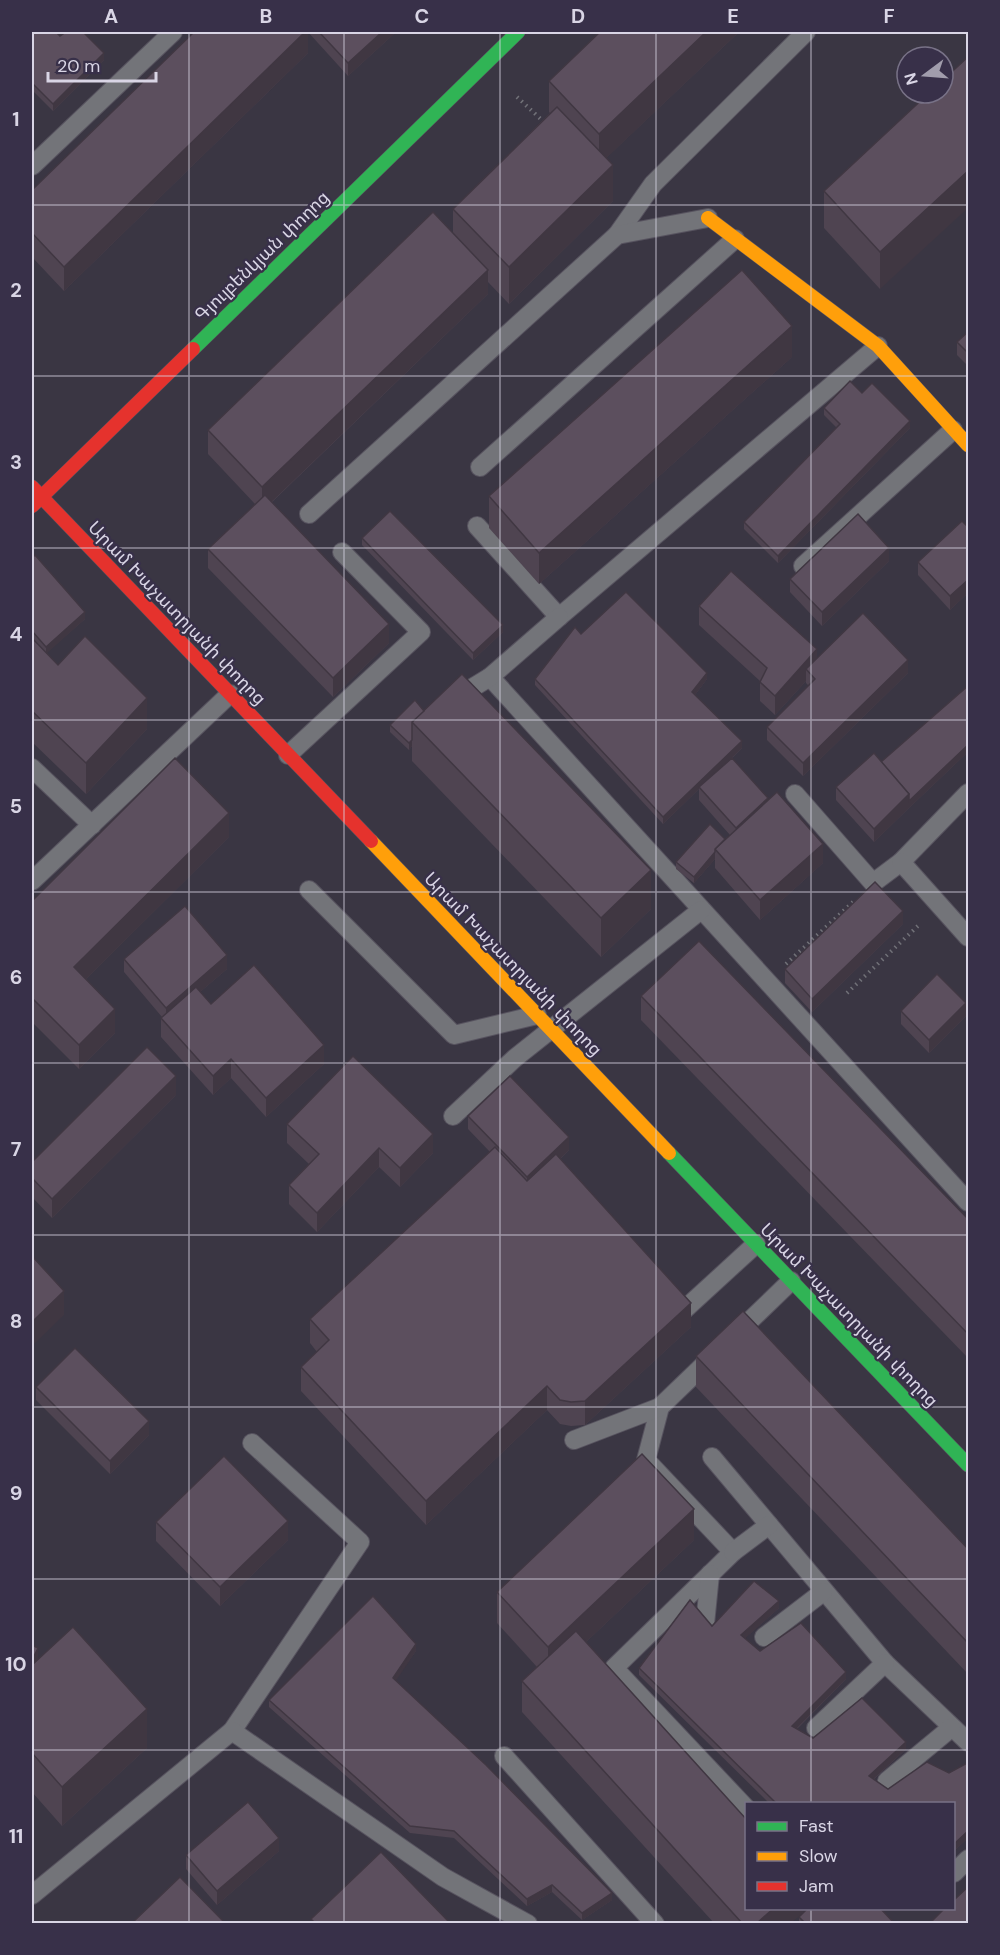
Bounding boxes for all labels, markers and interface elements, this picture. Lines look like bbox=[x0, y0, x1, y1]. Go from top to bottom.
text: A bbox=[104, 3, 118, 29]
text: B bbox=[260, 3, 272, 29]
text: C bbox=[415, 3, 429, 29]
text: D bbox=[571, 3, 585, 29]
text: E bbox=[727, 3, 739, 29]
text: F bbox=[883, 3, 895, 29]
scale bar bbox=[48, 45, 156, 83]
north arrow bbox=[895, 45, 955, 105]
text: 20 m bbox=[57, 54, 100, 78]
text: N bbox=[899, 70, 923, 88]
text: 1 bbox=[12, 106, 20, 132]
street label: Գյուլբենկյան փողոց bbox=[190, 185, 334, 327]
text: 2 bbox=[10, 277, 22, 303]
text: 3 bbox=[10, 449, 22, 475]
street label: Արամ Խաչատրյանի փողոց bbox=[83, 516, 271, 710]
text: 4 bbox=[10, 621, 23, 647]
text: 5 bbox=[10, 793, 22, 819]
street label: Արամ Խաչատրյանի փողոց bbox=[419, 867, 607, 1061]
text: 6 bbox=[10, 964, 22, 990]
text: 7 bbox=[11, 1136, 22, 1162]
street label: Արամ Խաչատրյանի փողոց bbox=[755, 1218, 943, 1412]
text: 8 bbox=[10, 1308, 22, 1334]
text: 9 bbox=[10, 1480, 22, 1506]
text: 10 bbox=[5, 1651, 27, 1677]
legend bbox=[745, 1802, 955, 1910]
text: Fast bbox=[799, 1814, 834, 1838]
text: 11 bbox=[9, 1823, 23, 1849]
text: Slow bbox=[799, 1844, 838, 1868]
text: Jam bbox=[799, 1874, 834, 1898]

